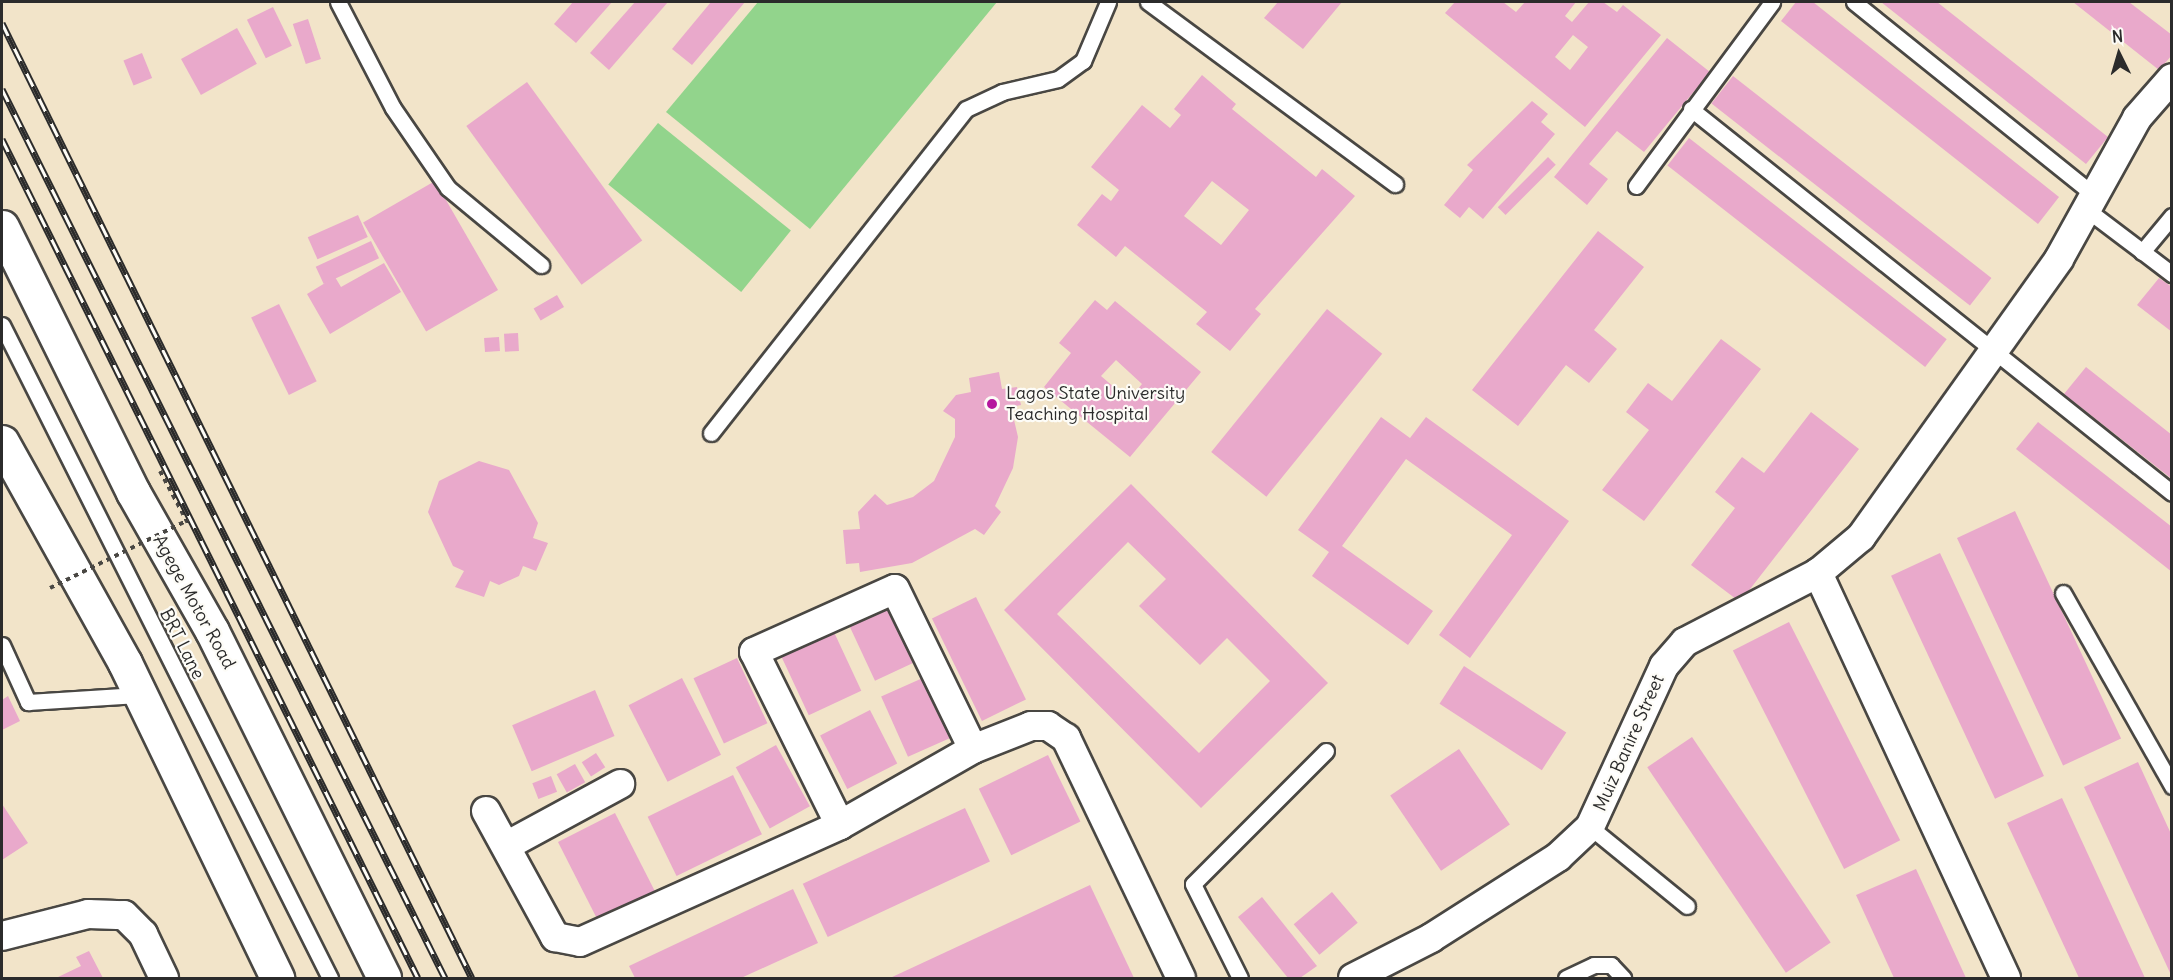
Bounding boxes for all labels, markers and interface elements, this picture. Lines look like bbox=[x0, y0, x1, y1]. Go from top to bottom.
north arrow bbox=[2089, 24, 2149, 84]
text: N bbox=[2111, 26, 2124, 47]
place label: Lagos State University Teaching Hospital bbox=[1006, 383, 1185, 426]
marker: Lagos State University Teaching Hospital bbox=[983, 395, 1001, 413]
street label: Agege Motor Road bbox=[148, 531, 240, 673]
street label: BRT Lane bbox=[155, 605, 209, 683]
street label: Muiz Banire Street bbox=[1589, 671, 1669, 815]

